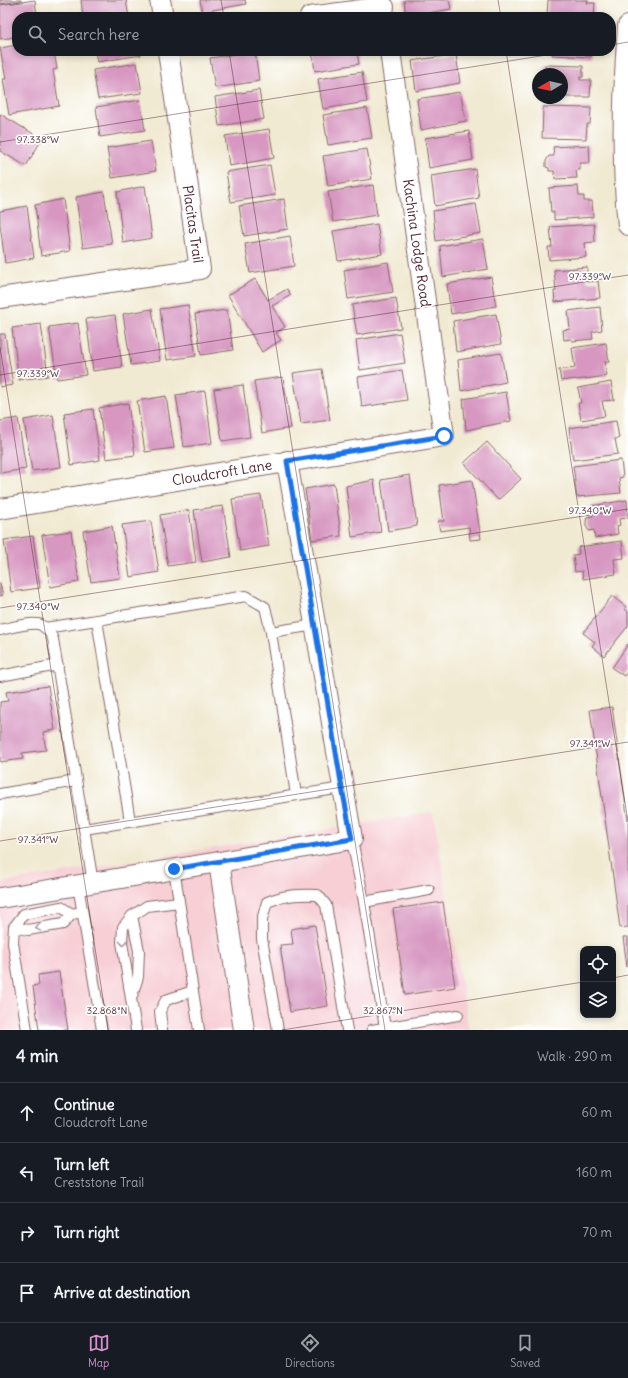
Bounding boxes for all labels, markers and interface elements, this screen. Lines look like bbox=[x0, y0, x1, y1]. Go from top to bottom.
search box bbox=[12, 12, 616, 56]
icon: search bbox=[26, 23, 48, 45]
text: Search here bbox=[58, 25, 139, 44]
north arrow bbox=[532, 68, 568, 104]
text: 97.338°W bbox=[17, 133, 59, 146]
street label: Kachina Lodge Road bbox=[399, 178, 435, 308]
street label: Placitas Trail bbox=[179, 184, 207, 264]
text: 97.339°W bbox=[569, 270, 611, 283]
text: 97.339°W bbox=[17, 367, 59, 380]
route start bbox=[435, 427, 453, 445]
street label: Cloudcroft Lane bbox=[171, 455, 273, 490]
text: 97.340°W bbox=[568, 504, 612, 517]
text: 97.340°W bbox=[16, 600, 60, 613]
text: 97.341°W bbox=[570, 737, 610, 750]
text: 97.341°W bbox=[18, 833, 58, 846]
route end bbox=[165, 860, 183, 878]
one-way arrow bbox=[35, 924, 41, 932]
one-way arrow bbox=[118, 940, 127, 946]
map controls bbox=[580, 946, 616, 1018]
button: locate bbox=[580, 946, 616, 982]
button: layers bbox=[580, 982, 616, 1018]
text: 32.868°N bbox=[87, 1004, 127, 1017]
text: 32.867°N bbox=[363, 1004, 403, 1017]
text: 4 min bbox=[16, 1045, 58, 1067]
text: Walk · 290 m bbox=[537, 1048, 612, 1065]
text: Continue bbox=[54, 1095, 115, 1114]
icon: ahead bbox=[16, 1102, 38, 1124]
text: 60 m bbox=[581, 1104, 612, 1121]
text: Cloudcroft Lane bbox=[54, 1114, 148, 1131]
text: Turn left bbox=[54, 1155, 109, 1174]
icon: left bbox=[16, 1162, 38, 1184]
text: 160 m bbox=[576, 1164, 612, 1181]
text: Creststone Trail bbox=[54, 1174, 144, 1191]
icon: right bbox=[16, 1222, 38, 1244]
text: Turn right bbox=[54, 1223, 119, 1242]
text: 70 m bbox=[583, 1224, 612, 1241]
icon: arrive bbox=[16, 1282, 38, 1304]
text: Arrive at destination bbox=[54, 1283, 190, 1302]
tab: Map bbox=[88, 1332, 110, 1370]
tab: Directions bbox=[285, 1332, 335, 1370]
tab: Saved bbox=[510, 1332, 540, 1370]

